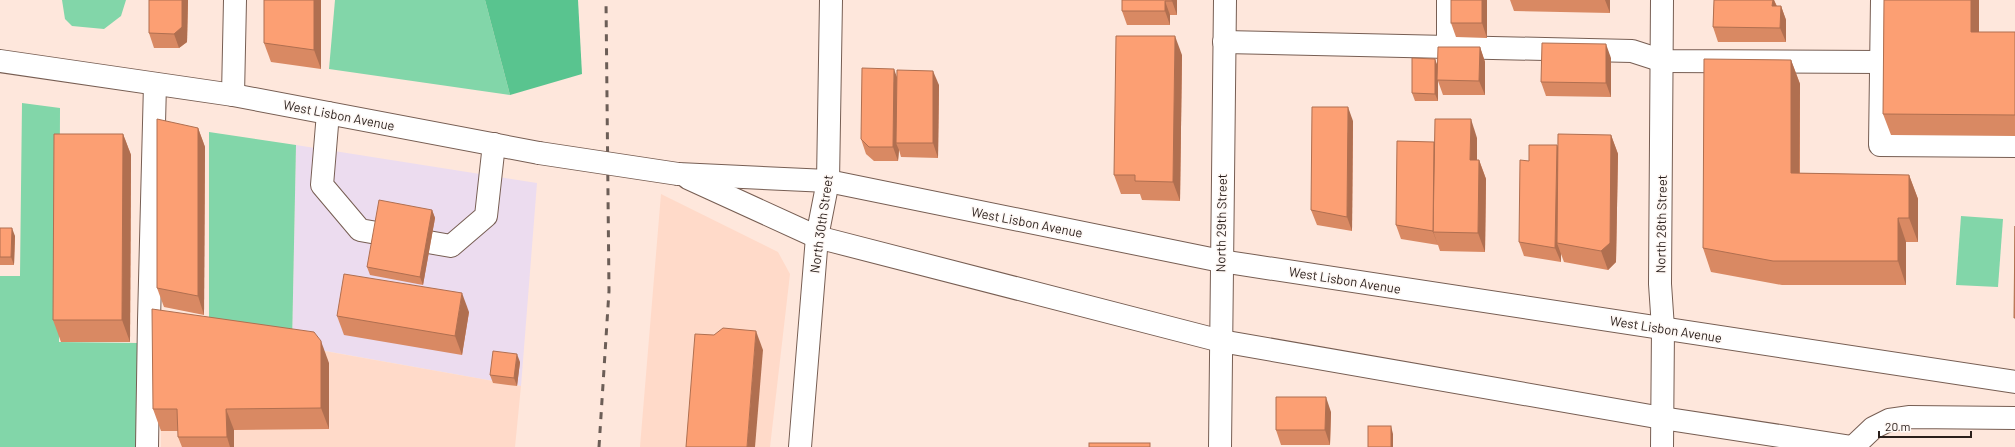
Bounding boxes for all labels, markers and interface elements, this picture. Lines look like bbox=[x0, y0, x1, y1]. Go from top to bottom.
street label: West Lisbon Avenue bbox=[282, 96, 396, 134]
street label: North 30th Street bbox=[806, 174, 836, 274]
street label: North 29th Street bbox=[1212, 174, 1230, 272]
street label: North 28th Street bbox=[1652, 175, 1670, 273]
street label: West Lisbon Avenue bbox=[970, 203, 1084, 241]
street label: West Lisbon Avenue bbox=[1288, 263, 1402, 297]
street label: West Lisbon Avenue bbox=[1609, 312, 1723, 346]
scale bar bbox=[1879, 413, 1971, 439]
text: 20 m bbox=[1885, 419, 1911, 433]

